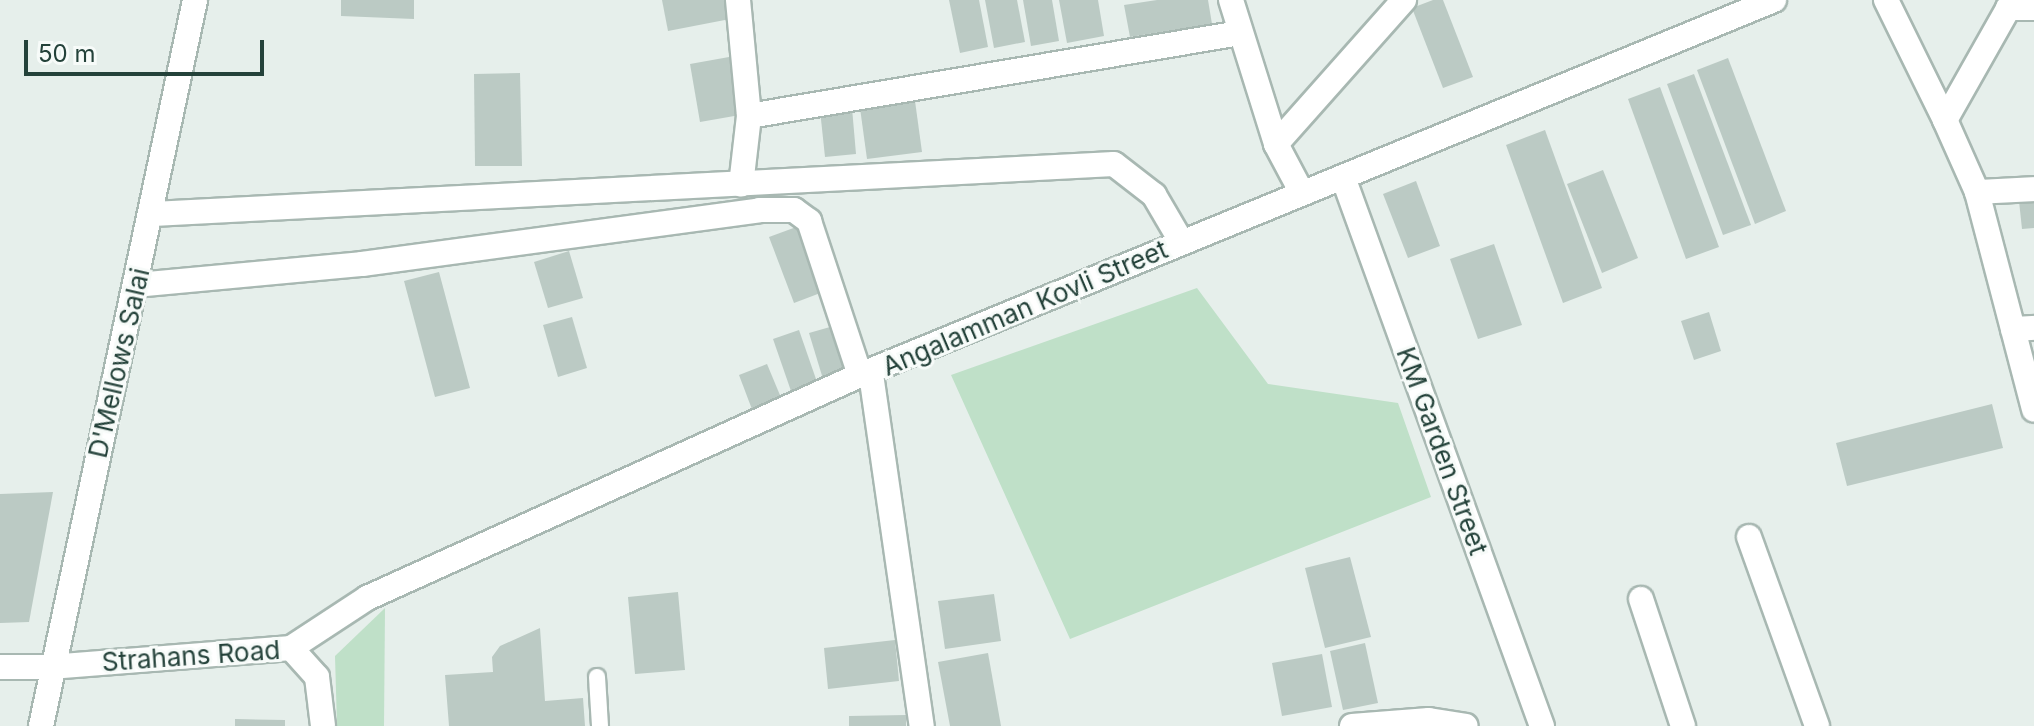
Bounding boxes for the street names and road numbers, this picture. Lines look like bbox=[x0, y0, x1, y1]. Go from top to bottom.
street label: Angalamman Kovli Street bbox=[878, 234, 1172, 382]
street label: D'Mellows Salai bbox=[82, 265, 156, 461]
street label: KM Garden Street bbox=[1390, 343, 1494, 559]
street label: Strahans Road bbox=[101, 634, 281, 678]

